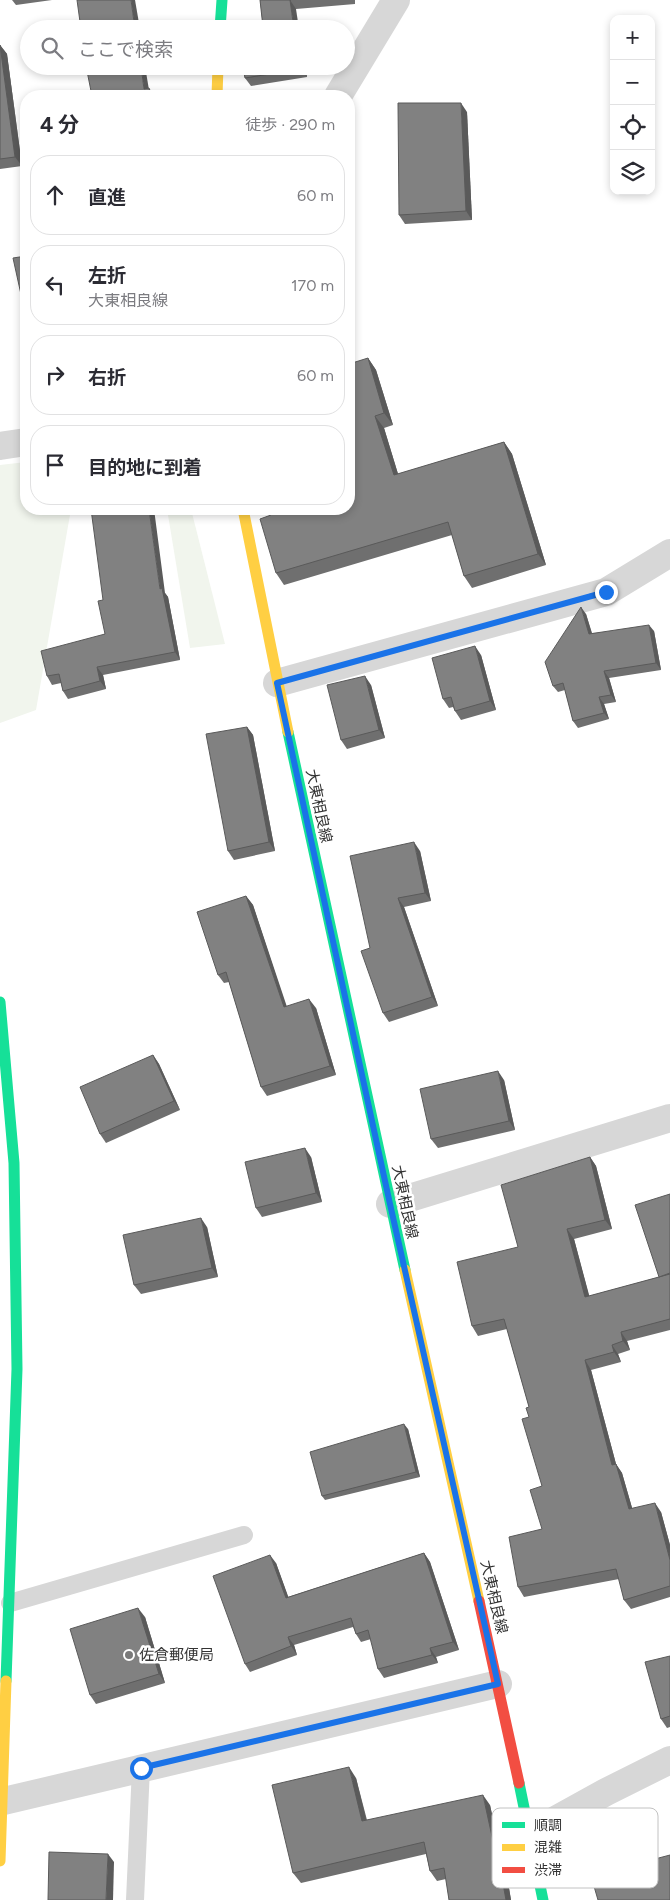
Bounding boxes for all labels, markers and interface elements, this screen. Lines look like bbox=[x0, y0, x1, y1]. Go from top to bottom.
map controls bbox=[610, 15, 655, 195]
button: + bbox=[610, 15, 655, 60]
search box bbox=[20, 20, 355, 75]
icon: search bbox=[38, 34, 66, 62]
text: ここで検索 bbox=[78, 38, 173, 61]
button: − bbox=[610, 60, 655, 105]
button: locate bbox=[610, 105, 655, 150]
text: 4 分 bbox=[40, 112, 79, 137]
text: 徒歩 · 290 m bbox=[245, 115, 335, 134]
button: layers bbox=[610, 150, 655, 195]
icon: ahead bbox=[41, 181, 69, 209]
text: 直進 bbox=[88, 186, 126, 209]
text: 60 m bbox=[297, 186, 334, 205]
text: 左折 bbox=[88, 264, 126, 287]
icon: left bbox=[41, 271, 69, 299]
text: 170 m bbox=[291, 276, 334, 295]
text: 大東相良線 bbox=[88, 291, 168, 310]
icon: right bbox=[41, 361, 69, 389]
text: 右折 bbox=[88, 366, 126, 389]
text: 60 m bbox=[297, 366, 334, 385]
icon: arrive bbox=[41, 451, 69, 479]
text: 目的地に到着 bbox=[88, 456, 202, 479]
route end bbox=[595, 581, 618, 604]
street label: 大東相良線 bbox=[302, 767, 336, 845]
street label: 大東相良線 bbox=[388, 1163, 422, 1241]
street label: 大東相良線 bbox=[477, 1558, 511, 1636]
place label: 佐倉郵便局 bbox=[139, 1646, 214, 1664]
marker: 佐倉郵便局 bbox=[123, 1649, 135, 1661]
route start bbox=[130, 1757, 153, 1780]
legend bbox=[492, 1808, 658, 1888]
text: 順調 bbox=[534, 1817, 562, 1834]
text: 混雑 bbox=[534, 1839, 562, 1856]
text: 渋滞 bbox=[534, 1862, 562, 1879]

